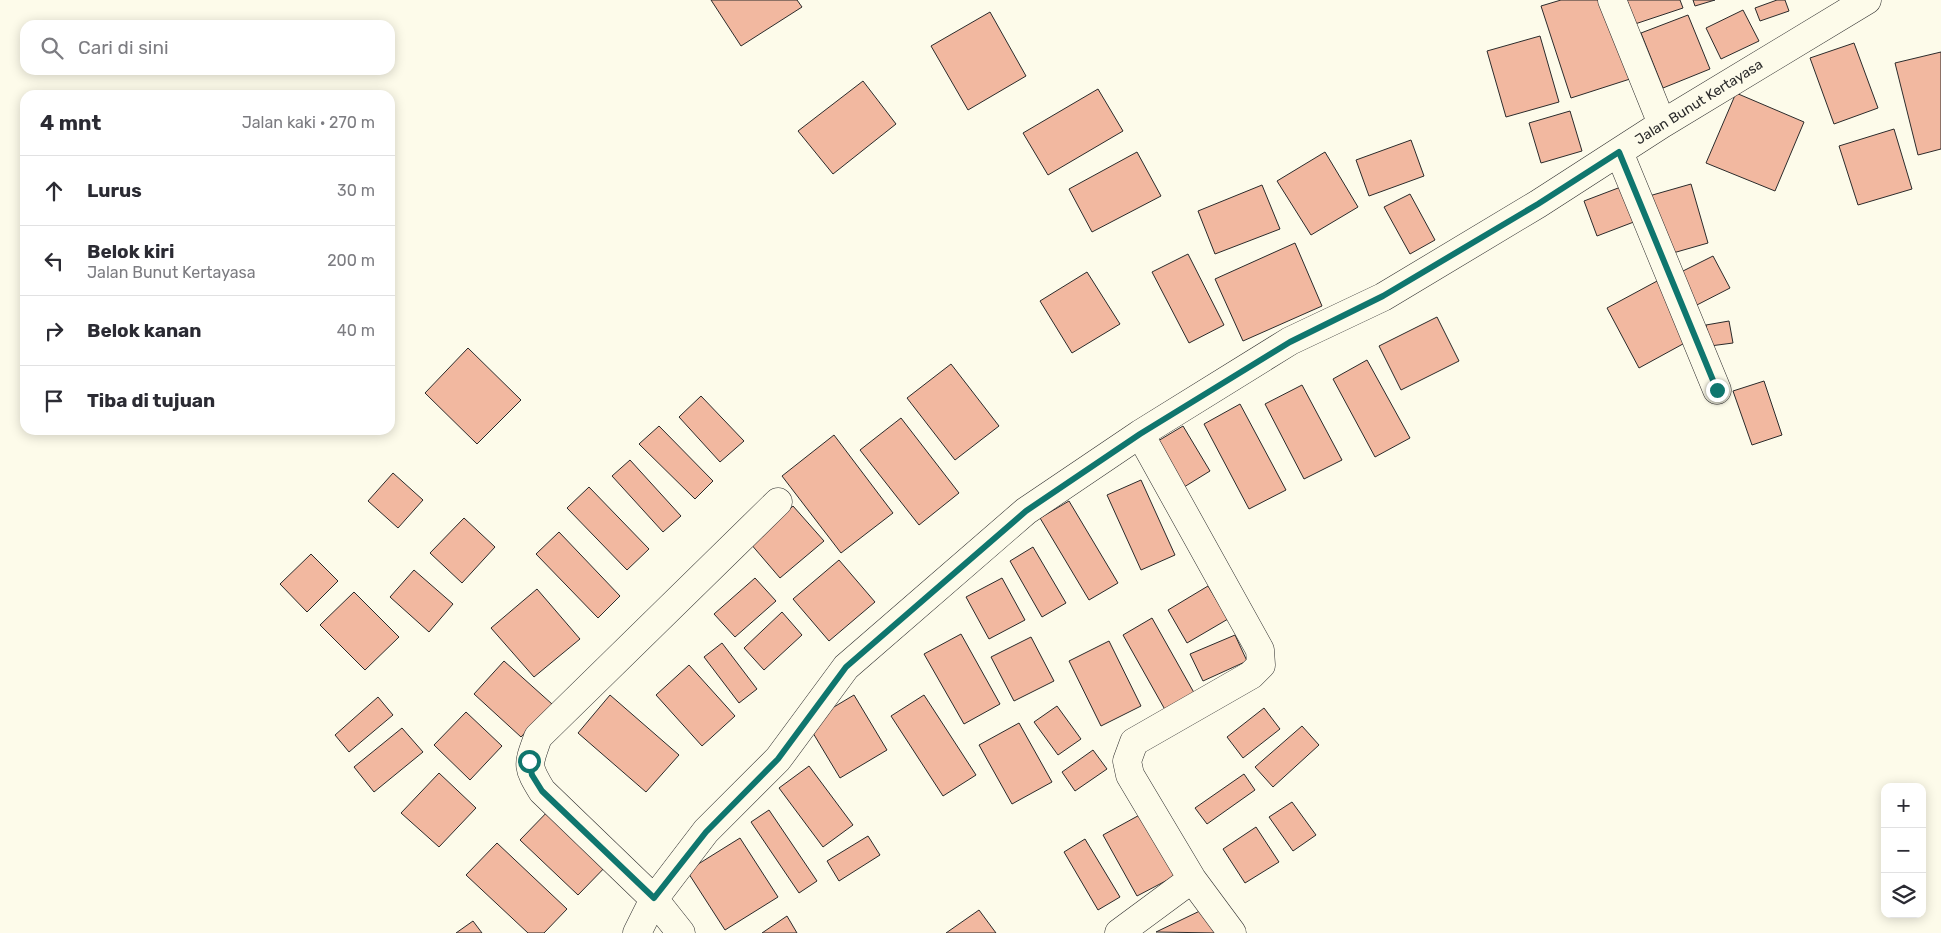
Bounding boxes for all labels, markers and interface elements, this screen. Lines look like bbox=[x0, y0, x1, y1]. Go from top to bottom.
search box bbox=[20, 20, 395, 75]
icon: search bbox=[38, 34, 66, 62]
text: Cari di sini bbox=[78, 36, 169, 59]
street label: Jalan Bunut Kertayasa bbox=[1632, 56, 1766, 148]
text: 4 mnt bbox=[40, 110, 101, 135]
text: Jalan kaki · 270 m bbox=[242, 113, 375, 132]
icon: ahead bbox=[40, 177, 68, 205]
text: Lurus bbox=[87, 179, 142, 202]
text: 30 m bbox=[337, 181, 375, 200]
text: Belok kiri bbox=[87, 240, 174, 263]
icon: left bbox=[40, 247, 68, 275]
text: 200 m bbox=[327, 251, 375, 270]
text: Jalan Bunut Kertayasa bbox=[87, 263, 256, 282]
icon: right bbox=[40, 317, 68, 345]
text: Belok kanan bbox=[87, 319, 202, 342]
text: 40 m bbox=[337, 321, 375, 340]
route end bbox=[1706, 379, 1729, 402]
icon: arrive bbox=[40, 387, 68, 415]
text: Tiba di tujuan bbox=[87, 389, 215, 412]
route start bbox=[518, 750, 541, 773]
map controls bbox=[1881, 783, 1926, 918]
button: + bbox=[1881, 783, 1926, 828]
button: − bbox=[1881, 828, 1926, 873]
button: layers bbox=[1881, 873, 1926, 918]

